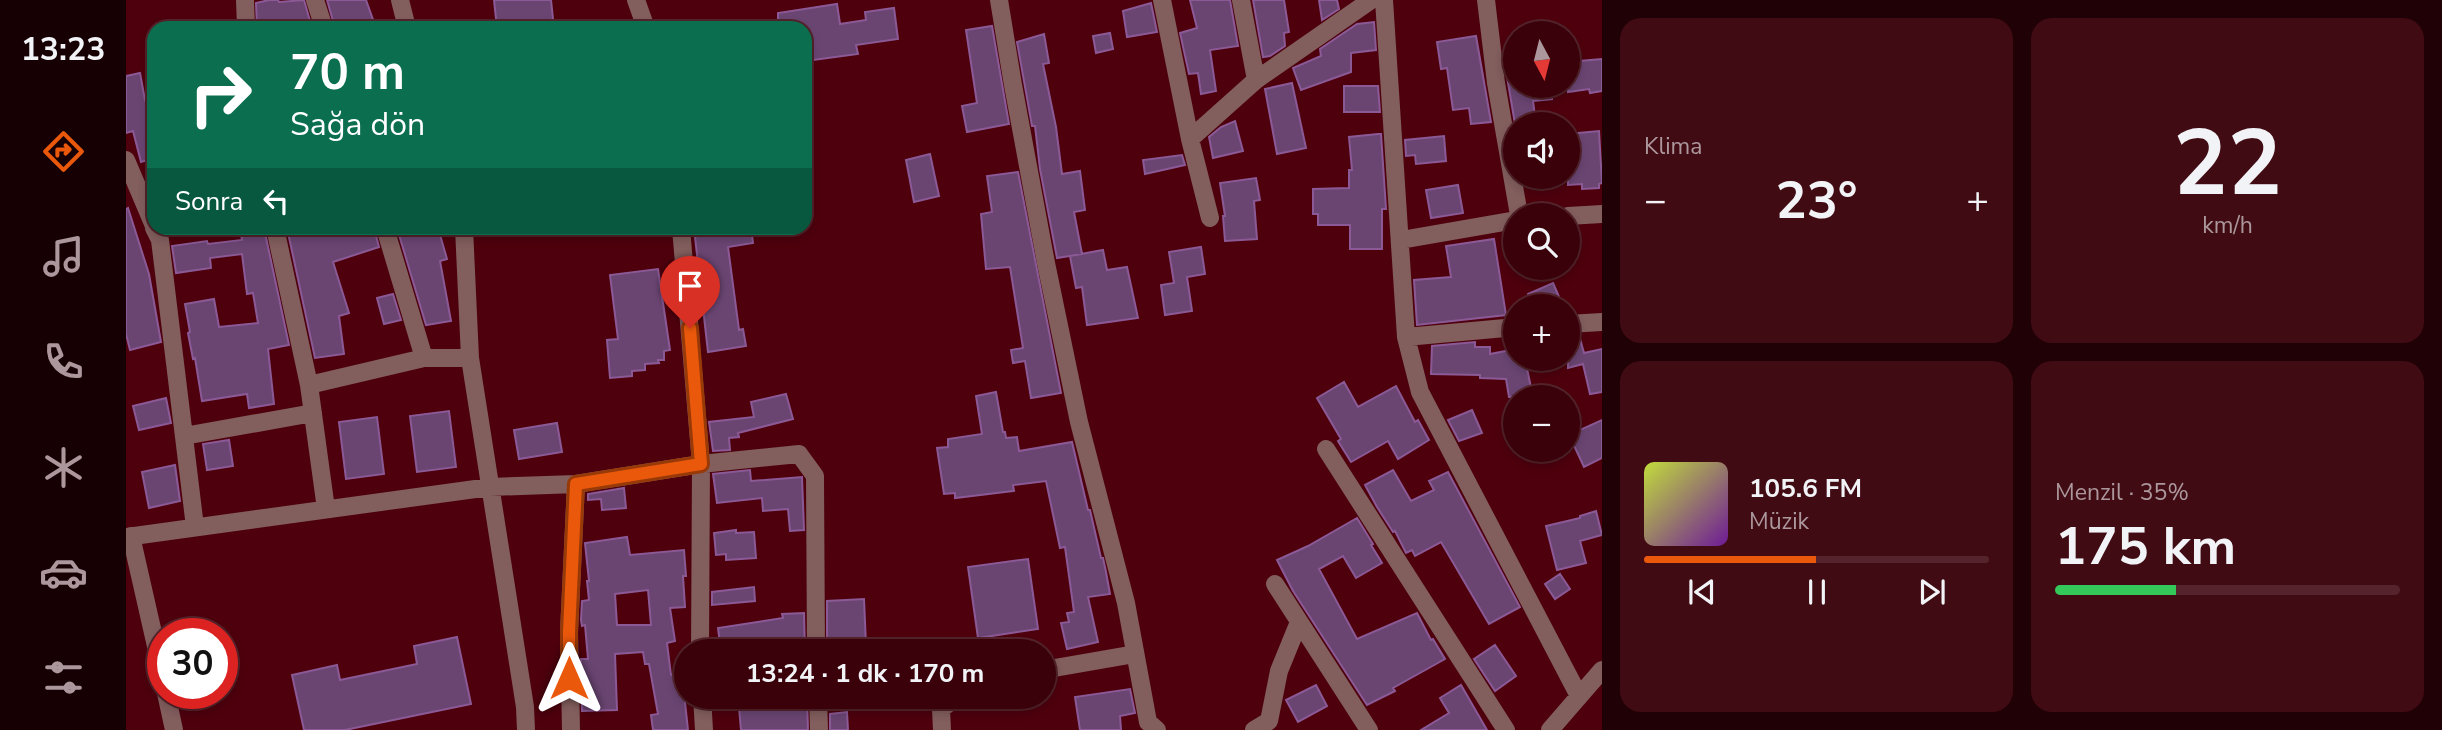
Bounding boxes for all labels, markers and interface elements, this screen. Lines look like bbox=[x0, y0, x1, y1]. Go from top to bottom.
north arrow bbox=[1503, 21, 1580, 98]
map controls bbox=[1503, 21, 1580, 462]
text: 13:23 bbox=[21, 28, 105, 71]
text: 70 m bbox=[290, 39, 405, 106]
icon: right bbox=[175, 49, 266, 140]
text: 22 bbox=[2173, 102, 2282, 226]
text: Sağa dön bbox=[290, 103, 425, 146]
button: sound bbox=[1503, 112, 1580, 189]
icon: directions bbox=[39, 127, 88, 176]
text: Klima bbox=[1644, 131, 1702, 162]
text: 23° bbox=[1775, 165, 1858, 236]
text: − bbox=[1644, 175, 1667, 226]
text: + bbox=[1966, 175, 1989, 226]
icon: left bbox=[257, 182, 295, 220]
text: Sonra bbox=[175, 184, 243, 219]
button: search bbox=[1503, 203, 1580, 280]
text: km/h bbox=[2202, 210, 2253, 241]
icon: music bbox=[39, 232, 88, 281]
pin bbox=[660, 256, 720, 328]
icon: arrive bbox=[671, 267, 709, 305]
button: + bbox=[1503, 294, 1580, 371]
icon: phone bbox=[39, 337, 88, 386]
button: − bbox=[1503, 385, 1580, 462]
icon: climate bbox=[39, 443, 88, 492]
text: 105.6 FM bbox=[1749, 471, 1862, 506]
text: Menzil · 35% bbox=[2055, 477, 2189, 508]
text: Müzik bbox=[1749, 506, 1809, 537]
text: 175 km bbox=[2055, 511, 2236, 582]
icon: car bbox=[39, 548, 88, 597]
icon: previous bbox=[1683, 573, 1721, 611]
icon: pause bbox=[1798, 573, 1836, 611]
icon: next bbox=[1913, 573, 1951, 611]
speed limit sign: 30 bbox=[147, 618, 238, 709]
position arrow bbox=[532, 641, 606, 715]
icon: filters bbox=[39, 653, 88, 702]
text: 13:24 · 1 dk · 170 m bbox=[746, 656, 984, 691]

